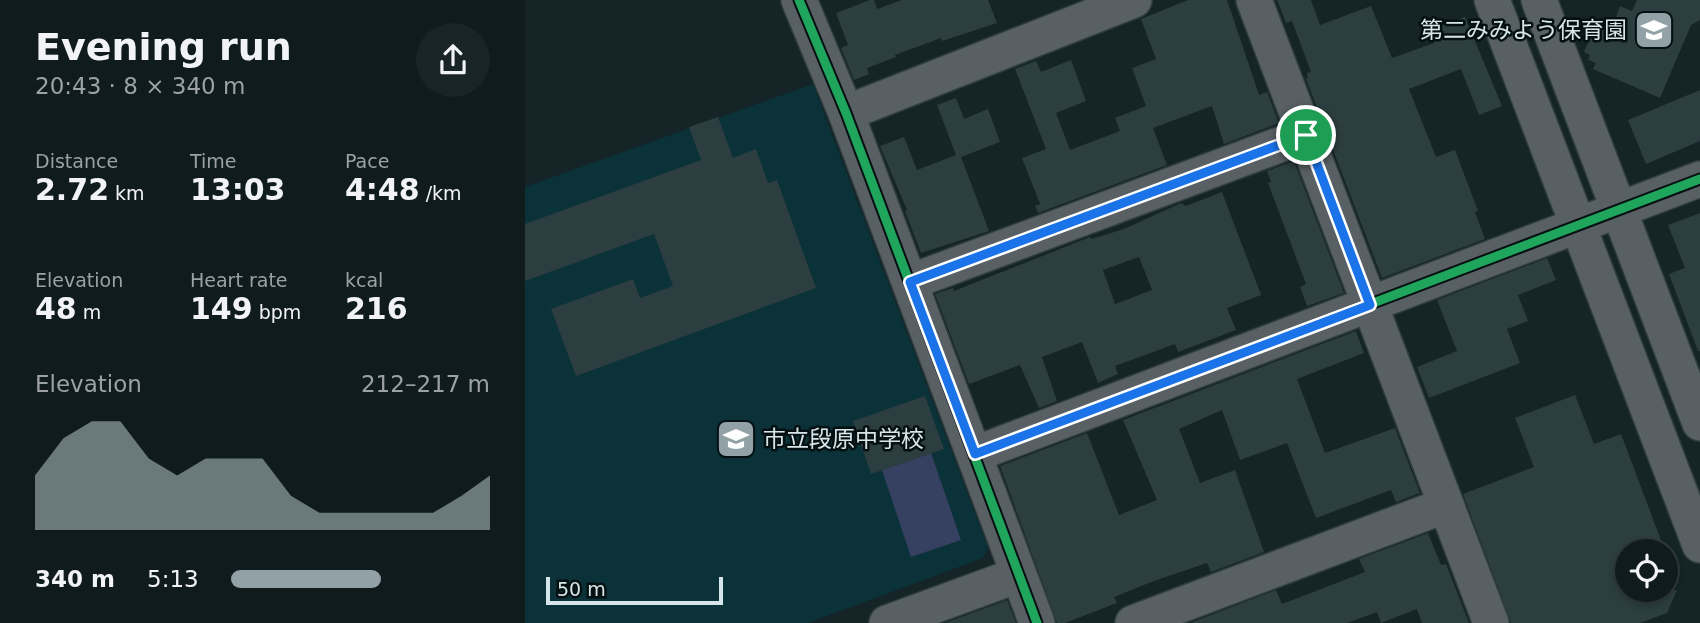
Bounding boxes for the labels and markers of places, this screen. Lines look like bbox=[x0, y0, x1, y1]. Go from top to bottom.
school or university icon: 第二みみよう保育園 bbox=[1633, 9, 1675, 51]
place label: 第二みみよう保育園 bbox=[1420, 17, 1627, 43]
pin bbox=[1276, 105, 1336, 165]
school or university icon: 市立段原中学校 bbox=[715, 418, 757, 460]
place label: 市立段原中学校 bbox=[763, 426, 924, 452]

